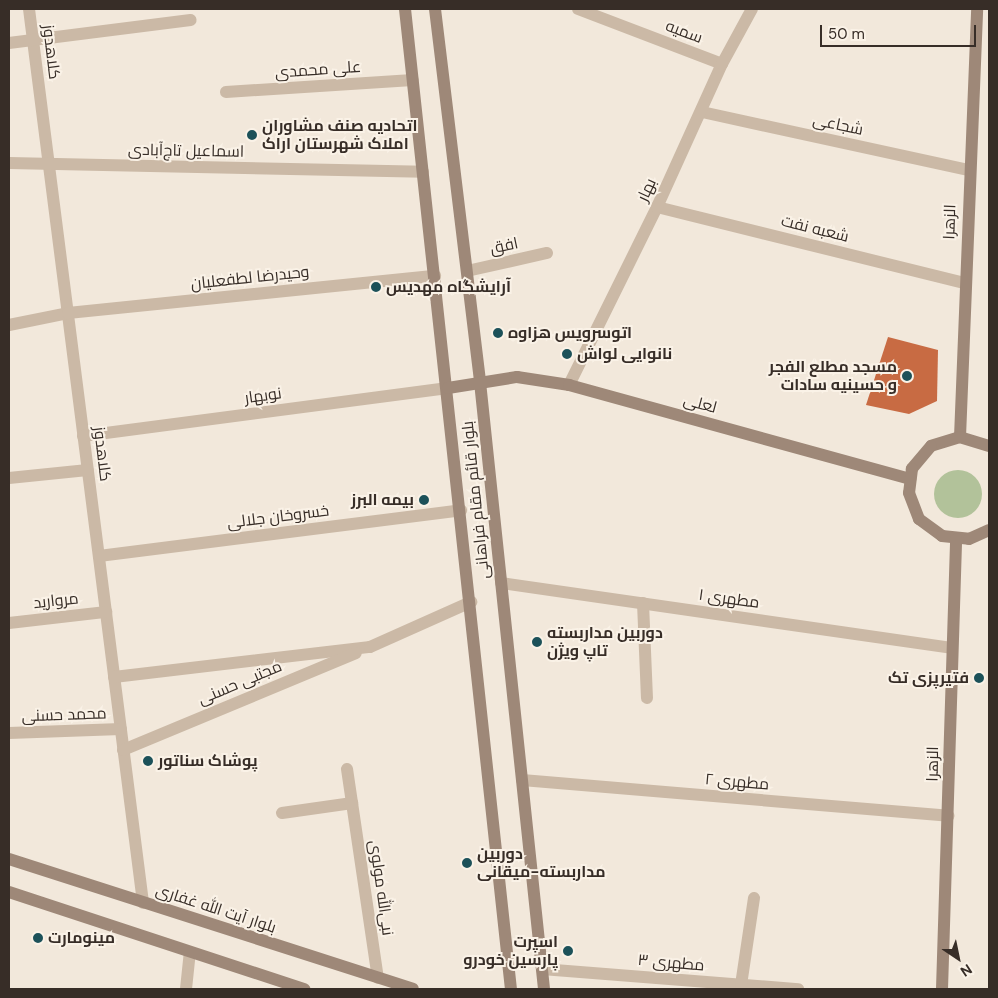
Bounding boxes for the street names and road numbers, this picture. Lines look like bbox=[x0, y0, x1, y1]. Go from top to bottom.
street label: سمیه bbox=[663, 16, 705, 48]
street label: کلاهدوز bbox=[38, 24, 64, 80]
street label: علی محمدی bbox=[274, 57, 362, 83]
street label: شجاعی bbox=[811, 110, 865, 140]
street label: اسماعیل تاج‌آبادی bbox=[128, 140, 244, 162]
street label: بهار bbox=[633, 175, 661, 205]
street label: الزهرا bbox=[940, 204, 960, 240]
street label: شعبه نفت bbox=[779, 211, 851, 247]
street label: افق bbox=[488, 234, 520, 258]
street label: وحیدرضا لطفعلیان bbox=[190, 262, 310, 294]
street label: نوبهار bbox=[243, 384, 283, 408]
street label: لعلی bbox=[681, 390, 719, 418]
street label: بلوار قائم مقام فراهانی bbox=[458, 420, 494, 580]
street label: کلاهدوز bbox=[89, 426, 115, 482]
street label: خسروخان جلالی bbox=[226, 501, 330, 533]
street label: مطهری ۱ bbox=[697, 585, 761, 613]
street label: مروارید bbox=[33, 589, 79, 613]
street label: مجتبی حسنی bbox=[195, 657, 285, 709]
street label: محمد حسنی bbox=[21, 704, 107, 726]
street label: الزهرا bbox=[923, 746, 943, 782]
street label: مطهری ۲ bbox=[704, 770, 770, 794]
street label: نبی‌الله مولوی bbox=[365, 839, 397, 937]
street label: بلوار آیت الله غفاری bbox=[153, 880, 279, 938]
street label: مطهری ۳ bbox=[637, 951, 705, 975]

